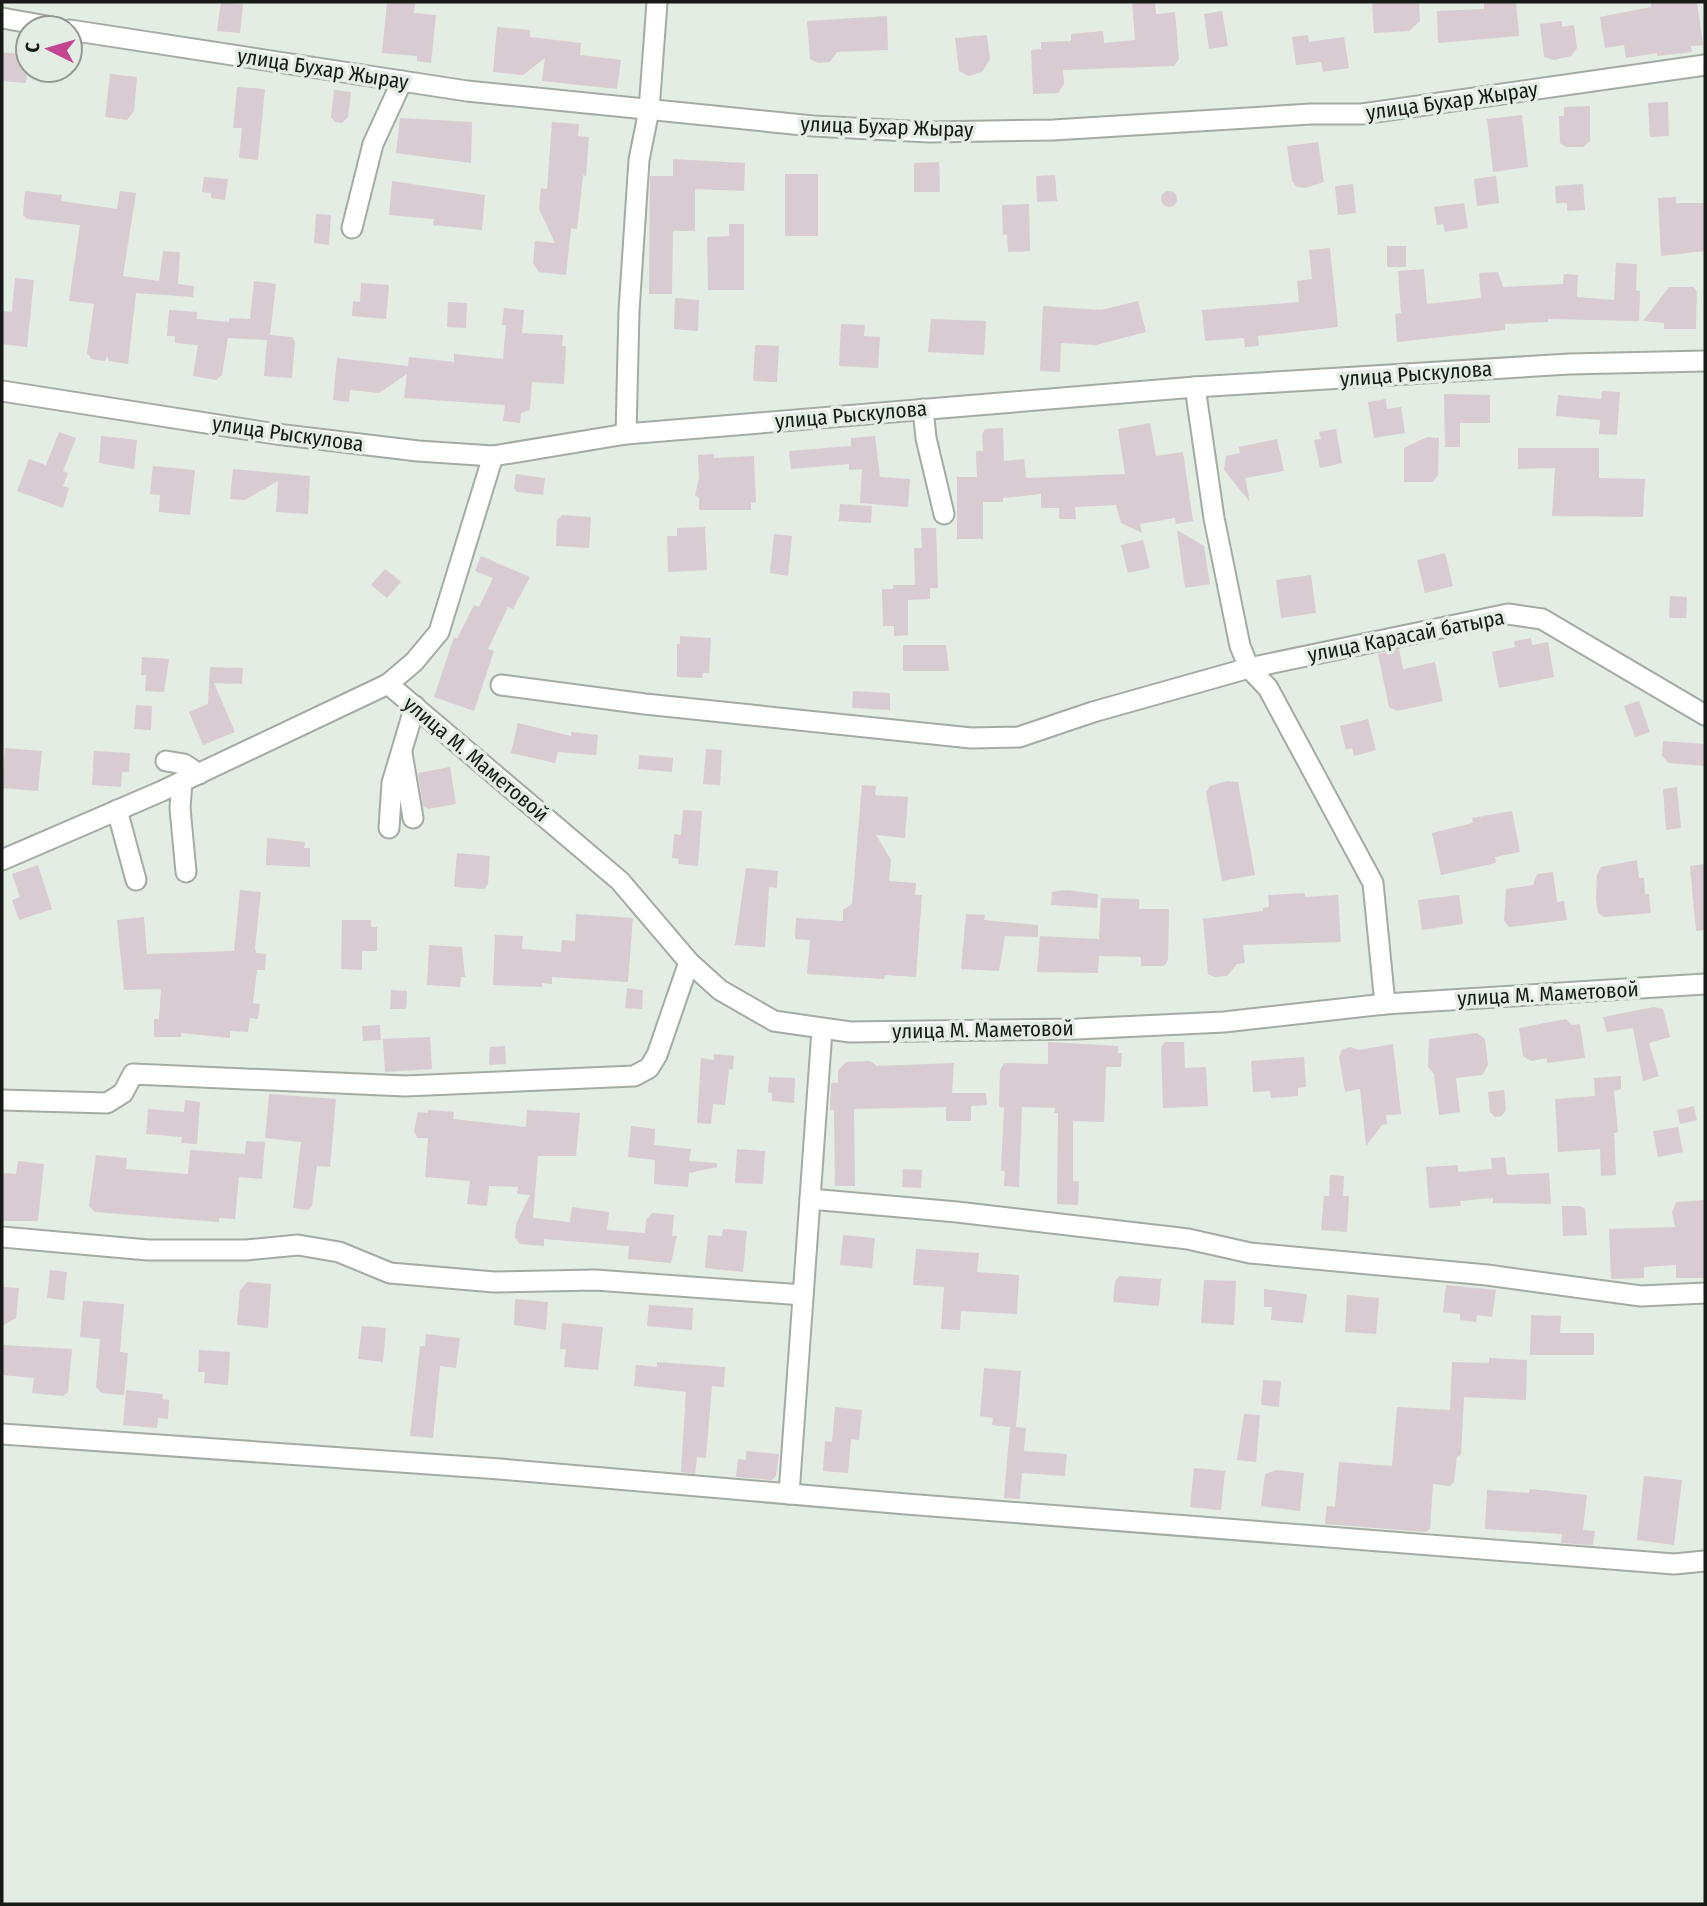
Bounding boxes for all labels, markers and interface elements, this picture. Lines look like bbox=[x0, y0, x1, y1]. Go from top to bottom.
north arrow bbox=[14, 14, 84, 84]
text: С bbox=[21, 42, 44, 54]
street label: улица Бухар Жырау bbox=[236, 43, 411, 95]
street label: улица Бухар Жырау bbox=[1365, 76, 1540, 126]
street label: улица Бухар Жырау bbox=[800, 111, 975, 143]
street label: улица Рыскулова bbox=[1339, 356, 1493, 392]
street label: улица Рыскулова bbox=[774, 395, 928, 435]
street label: улица Рыскулова bbox=[211, 411, 365, 457]
street label: улица Карасай батыра bbox=[1305, 604, 1507, 668]
street label: улица М. Маметовой bbox=[398, 691, 554, 827]
street label: улица М. Маметовой bbox=[1457, 976, 1639, 1012]
street label: улица М. Маметовой bbox=[892, 1015, 1074, 1045]

